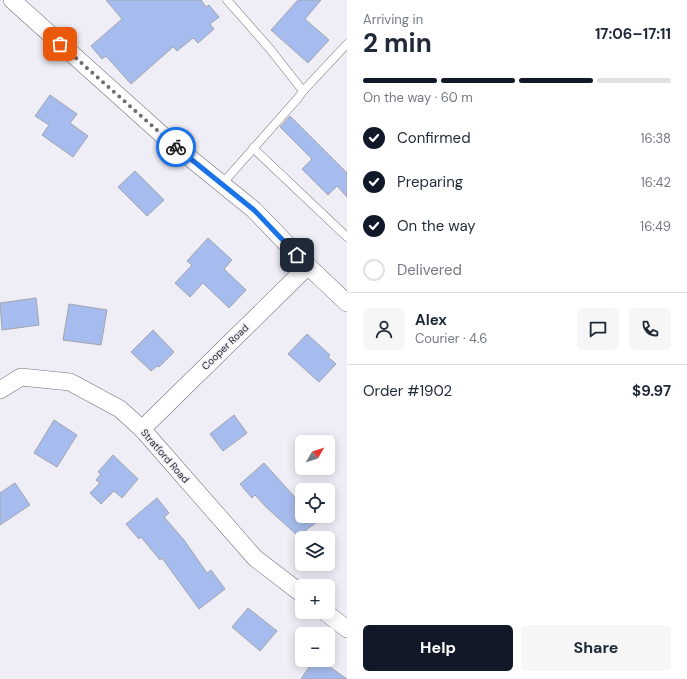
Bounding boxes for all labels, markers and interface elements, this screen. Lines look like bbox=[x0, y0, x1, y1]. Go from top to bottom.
text: Arriving in bbox=[363, 11, 423, 28]
text: 17:06–17:11 bbox=[595, 24, 671, 44]
text: 2 min bbox=[363, 26, 432, 60]
pin bbox=[43, 27, 77, 61]
icon: bag bbox=[49, 33, 71, 55]
text: On the way · 60 m bbox=[363, 89, 473, 106]
courier bbox=[156, 127, 196, 167]
icon: check bbox=[363, 127, 385, 149]
text: Confirmed bbox=[397, 128, 471, 148]
text: 16:38 bbox=[641, 130, 671, 147]
icon: bike bbox=[165, 136, 187, 158]
icon: check bbox=[363, 171, 385, 193]
text: Preparing bbox=[397, 172, 463, 192]
text: 16:42 bbox=[641, 174, 671, 191]
icon: check bbox=[363, 215, 385, 237]
text: On the way bbox=[397, 216, 476, 236]
text: 16:49 bbox=[640, 218, 671, 235]
pin bbox=[280, 238, 314, 272]
icon: home bbox=[286, 244, 308, 266]
text: Delivered bbox=[397, 260, 462, 280]
button: person bbox=[363, 308, 405, 350]
button: chat bbox=[577, 308, 619, 350]
button: phone bbox=[629, 308, 671, 350]
text: Alex bbox=[415, 310, 447, 330]
street label: Cooper Road bbox=[199, 321, 251, 373]
text: Courier · 4.6 bbox=[415, 330, 487, 347]
text: Order #1902 bbox=[363, 381, 452, 401]
text: $9.97 bbox=[632, 381, 671, 401]
street label: Stratford Road bbox=[138, 426, 192, 486]
north arrow bbox=[295, 435, 335, 475]
map controls bbox=[295, 435, 335, 667]
button: locate bbox=[295, 483, 335, 523]
button: layers bbox=[295, 531, 335, 571]
button: + bbox=[295, 579, 335, 619]
button: Help bbox=[363, 625, 513, 671]
button: Share bbox=[521, 625, 671, 671]
button: − bbox=[295, 627, 335, 667]

